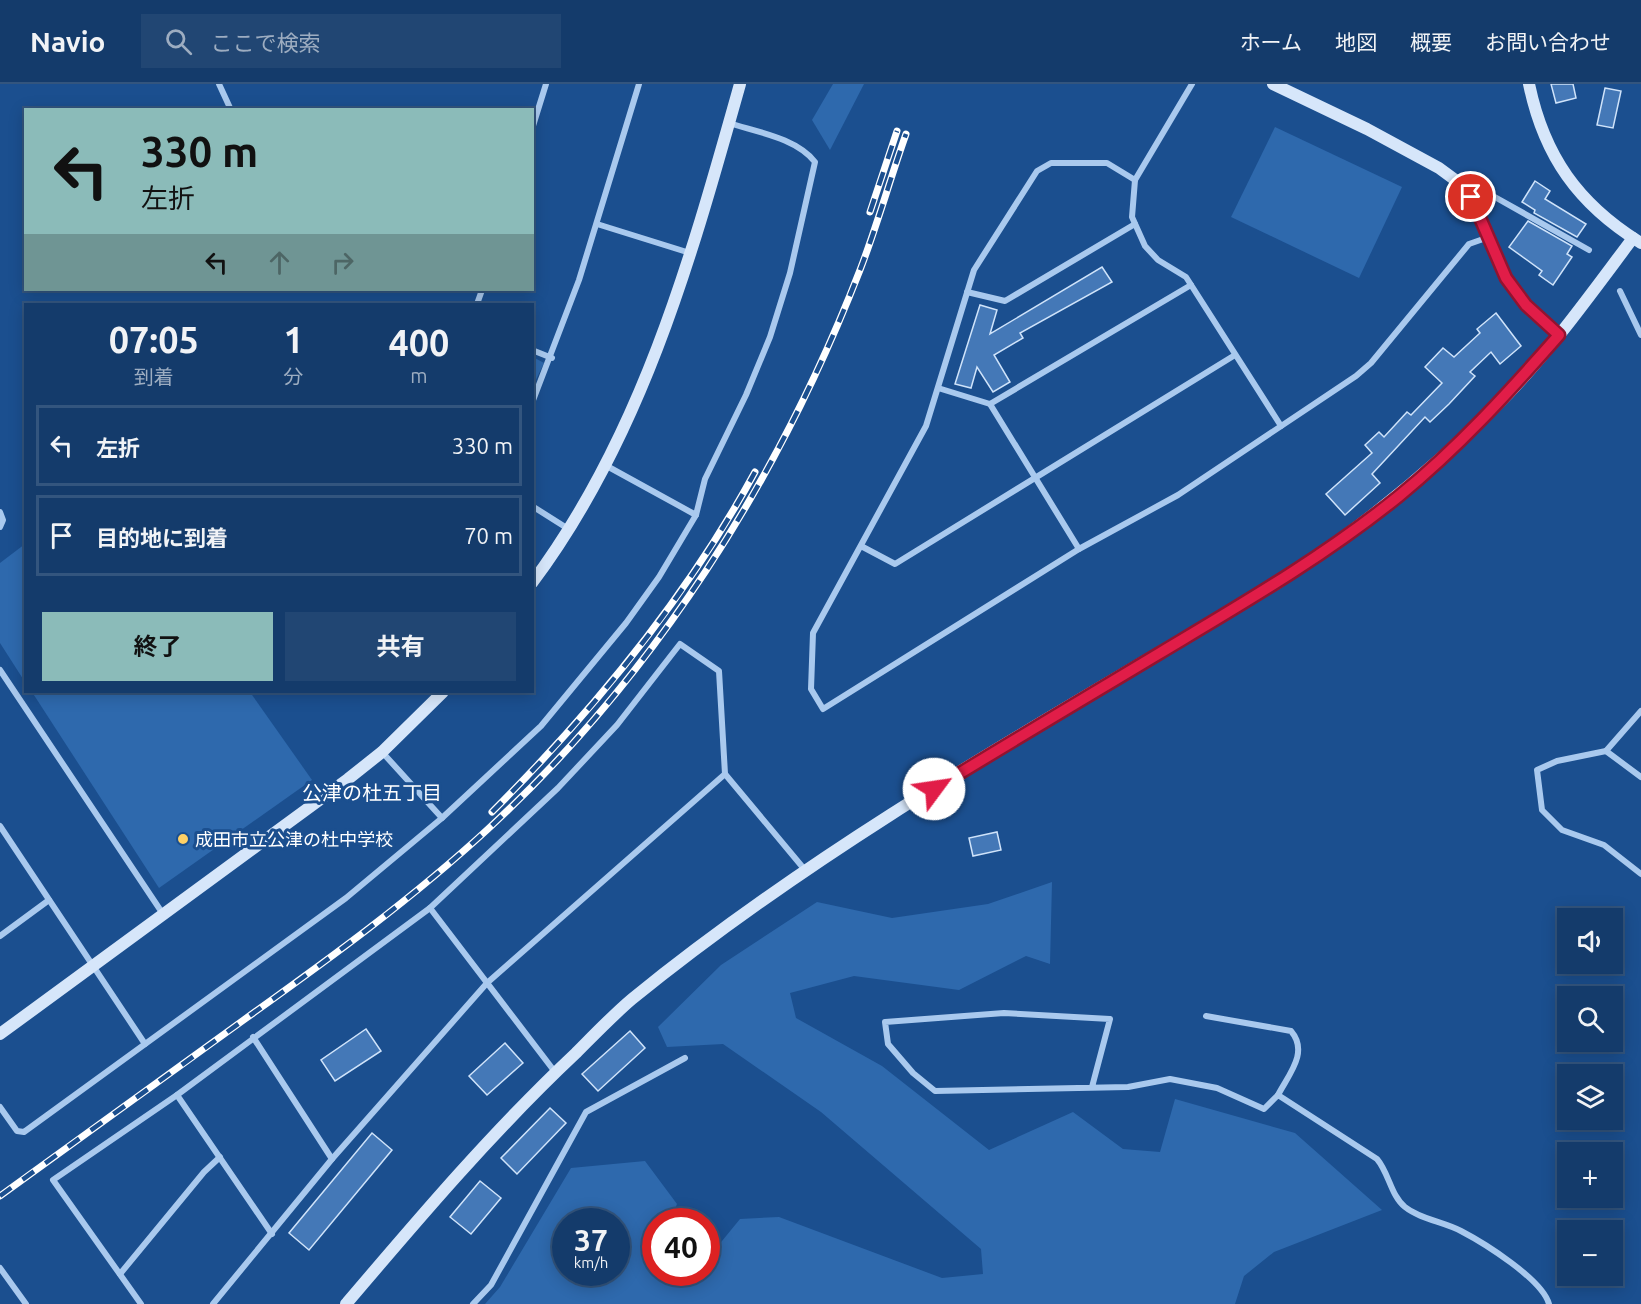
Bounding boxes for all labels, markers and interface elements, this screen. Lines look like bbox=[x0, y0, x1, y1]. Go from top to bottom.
search box bbox=[141, 14, 561, 68]
icon: search bbox=[162, 25, 195, 58]
text: Navio bbox=[30, 26, 105, 57]
text: ここで検索 bbox=[210, 30, 320, 55]
text: ホーム bbox=[1240, 30, 1302, 54]
text: 地図 bbox=[1335, 30, 1377, 54]
text: 概要 bbox=[1410, 30, 1452, 54]
text: お問い合わせ bbox=[1485, 30, 1611, 54]
text: 330 m bbox=[141, 128, 258, 175]
icon: left bbox=[42, 132, 120, 210]
pin bbox=[1445, 171, 1496, 222]
icon: arrive bbox=[1454, 180, 1487, 213]
text: 左折 bbox=[141, 183, 195, 213]
icon: left bbox=[200, 246, 233, 279]
icon: ahead bbox=[263, 246, 296, 279]
icon: right bbox=[326, 246, 359, 279]
text: 07:05 bbox=[109, 319, 199, 360]
text: 1 bbox=[283, 319, 304, 360]
text: 400 bbox=[388, 322, 449, 363]
text: m bbox=[410, 364, 428, 387]
text: 到着 bbox=[134, 365, 174, 388]
text: 分 bbox=[284, 365, 304, 388]
icon: left bbox=[45, 429, 78, 462]
text: 330 m bbox=[452, 433, 513, 458]
text: 左折 bbox=[96, 435, 140, 460]
icon: arrive bbox=[45, 519, 78, 552]
text: 70 m bbox=[464, 523, 513, 548]
text: 目的地に到着 bbox=[96, 525, 228, 550]
button: 終了 bbox=[42, 612, 273, 681]
button: 共有 bbox=[285, 612, 516, 681]
position arrow bbox=[902, 757, 966, 821]
district label: 公津の杜五丁目 bbox=[302, 781, 442, 804]
place label: 成田市立公津の杜中学校 bbox=[195, 829, 393, 849]
marker: 成田市立公津の杜中学校 bbox=[176, 832, 190, 846]
map controls bbox=[1557, 908, 1623, 1286]
button: sound bbox=[1557, 908, 1623, 974]
button: search bbox=[1557, 986, 1623, 1052]
button: layers bbox=[1557, 1064, 1623, 1130]
button: + bbox=[1557, 1142, 1623, 1208]
speed limit sign: 40 bbox=[642, 1208, 720, 1286]
button: − bbox=[1557, 1220, 1623, 1286]
text: 37 bbox=[574, 1223, 608, 1257]
text: km/h bbox=[574, 1254, 608, 1271]

